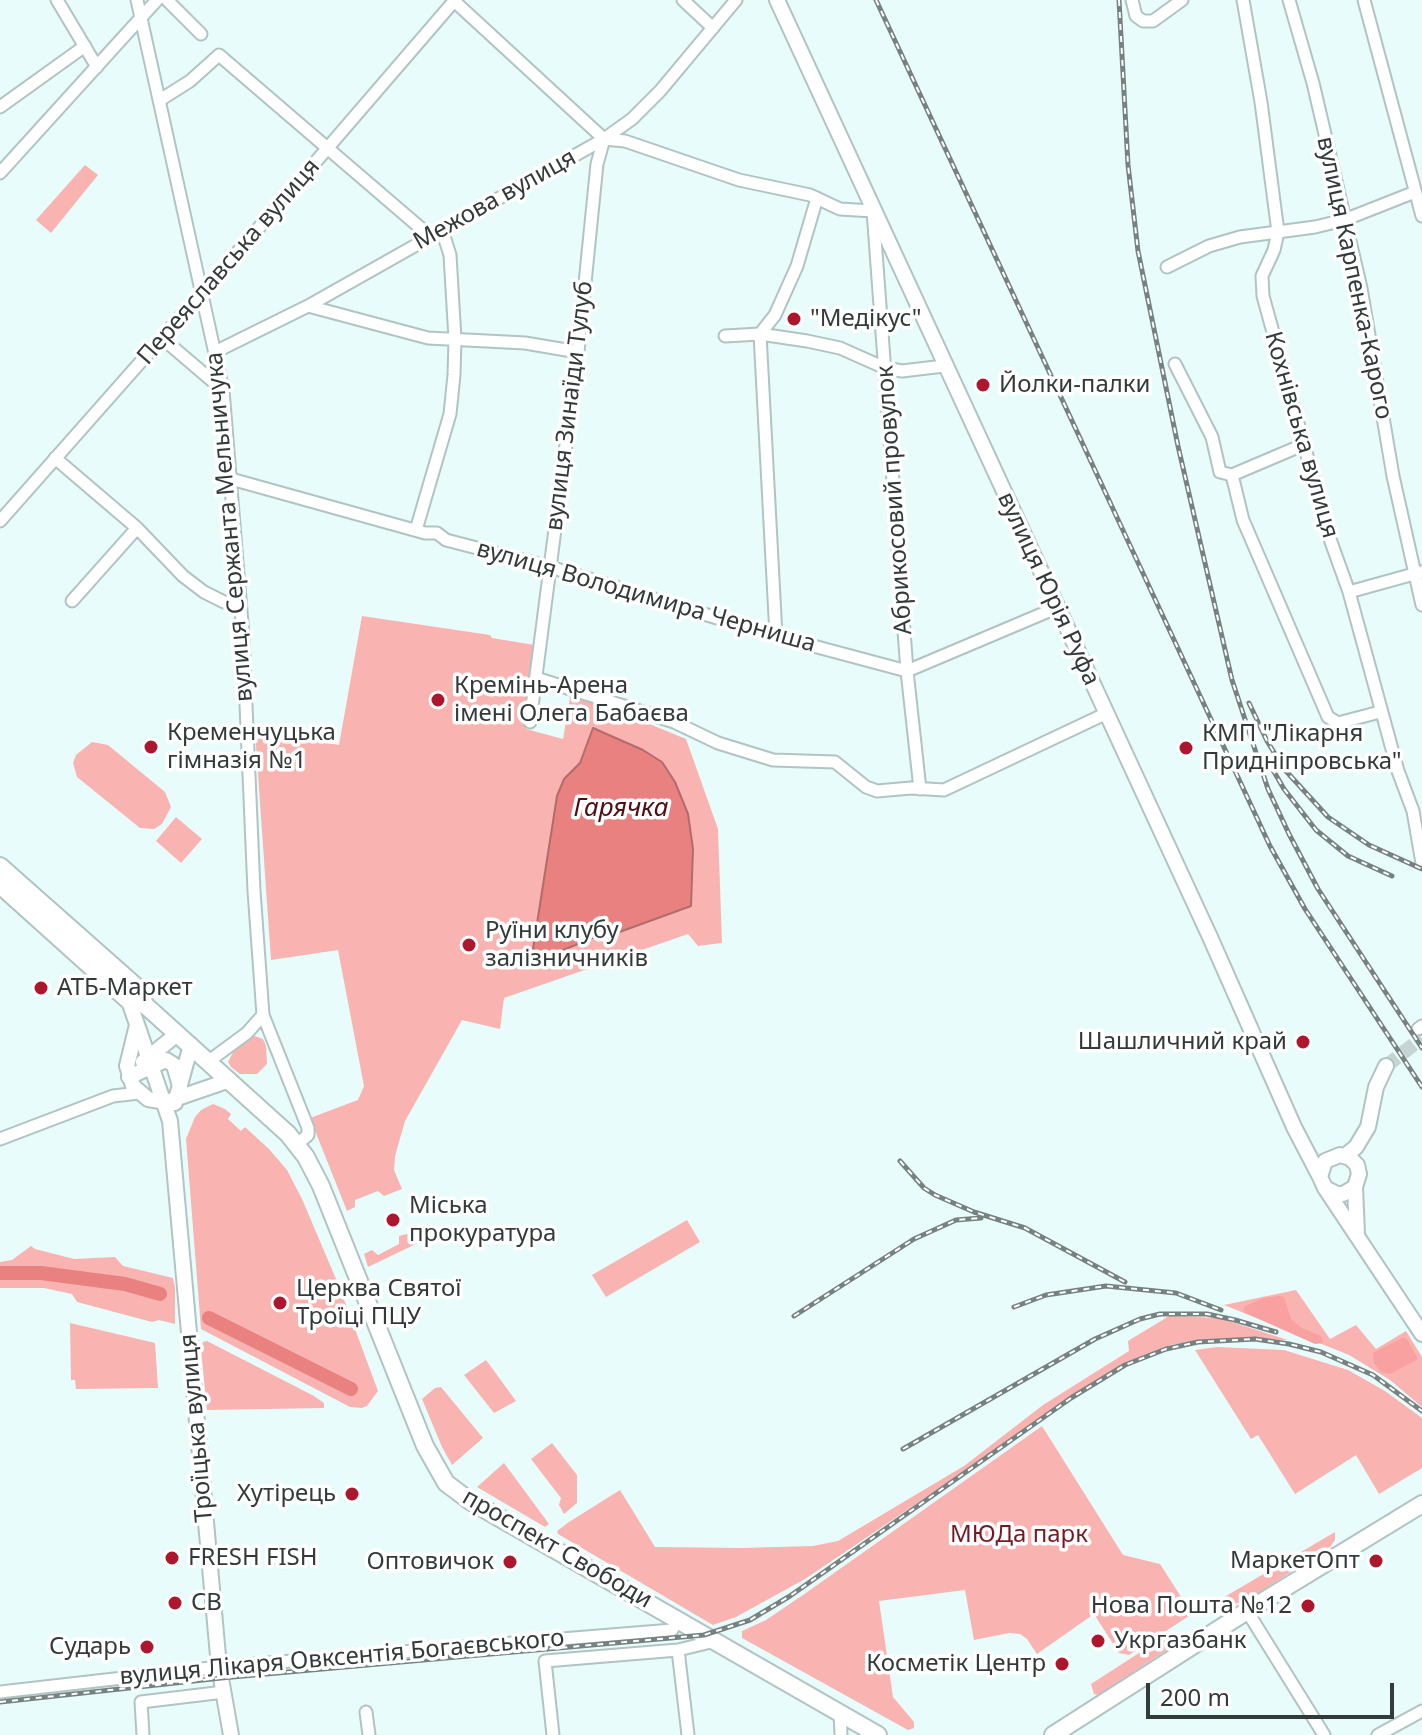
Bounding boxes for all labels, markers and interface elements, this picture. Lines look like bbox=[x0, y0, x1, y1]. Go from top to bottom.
street label: вулиця Карпенка-Карого bbox=[1310, 134, 1398, 422]
street label: Межова вулиця bbox=[409, 143, 581, 257]
street label: Переяславська вулиця bbox=[132, 153, 326, 371]
street label: вулиця Зинаїди Тулуб bbox=[540, 280, 600, 532]
place label: "Медікус" bbox=[810, 305, 922, 333]
marker: "Медікус" bbox=[785, 310, 803, 328]
street label: Кохнівська вулиця bbox=[1258, 328, 1344, 542]
street label: вулиця Сержанта Мельничука bbox=[200, 351, 260, 703]
street label: Абрикосовий провулок bbox=[871, 364, 919, 636]
place label: Йолки-палки bbox=[999, 371, 1150, 399]
marker: Йолки-палки bbox=[974, 376, 992, 394]
street label: вулиця Юрія Руфа bbox=[991, 488, 1105, 690]
street label: вулиця Володимира Черниша bbox=[473, 535, 819, 659]
place label: Кремінь-Арена імені Олега Бабаєва bbox=[454, 672, 689, 728]
marker: Кремінь-Арена імені Олега Бабаєва bbox=[429, 691, 447, 709]
place label: Кременчуцька гімназія №1 bbox=[167, 719, 336, 775]
place label: КМП "Лікарня Придніпровська" bbox=[1202, 720, 1402, 776]
marker: Кременчуцька гімназія №1 bbox=[142, 738, 160, 756]
marker: КМП "Лікарня Придніпровська" bbox=[1177, 739, 1195, 757]
water label: Гарячка bbox=[574, 793, 668, 825]
place label: Руїни клубу залізничників bbox=[485, 917, 648, 973]
marker: Руїни клубу залізничників bbox=[460, 936, 478, 954]
place label: АТБ-Маркет bbox=[57, 974, 193, 1002]
marker: АТБ-Маркет bbox=[32, 979, 50, 997]
place label: Шашличний край bbox=[1078, 1028, 1287, 1056]
marker: Шашличний край bbox=[1294, 1033, 1312, 1051]
place label: Міська прокуратура bbox=[409, 1192, 556, 1248]
marker: Міська прокуратура bbox=[384, 1211, 402, 1229]
place label: Церква Святої Троїці ПЦУ bbox=[296, 1275, 462, 1331]
marker: Церква Святої Троїці ПЦУ bbox=[271, 1294, 289, 1312]
street label: Троїцька вулиця bbox=[174, 1333, 220, 1523]
place label: Хутірець bbox=[237, 1480, 336, 1508]
street label: проспект Свободи bbox=[457, 1483, 657, 1615]
marker: Хутірець bbox=[343, 1485, 361, 1503]
park label: МЮДа парк bbox=[950, 1521, 1088, 1549]
place label: FRESH FISH bbox=[188, 1544, 317, 1572]
place label: МаркетОпт bbox=[1230, 1547, 1360, 1575]
place label: Оптовичок bbox=[366, 1548, 494, 1576]
marker: FRESH FISH bbox=[163, 1549, 181, 1567]
marker: МаркетОпт bbox=[1367, 1552, 1385, 1570]
marker: Оптовичок bbox=[501, 1553, 519, 1571]
place label: СВ bbox=[191, 1589, 222, 1617]
place label: Нова Пошта №12 bbox=[1091, 1592, 1292, 1620]
marker: СВ bbox=[166, 1594, 184, 1612]
marker: Нова Пошта №12 bbox=[1299, 1597, 1317, 1615]
street label: вулиця Лікаря Овксентія Богаєвського bbox=[118, 1624, 566, 1692]
place label: Укргазбанк bbox=[1114, 1627, 1247, 1655]
marker: Укргазбанк bbox=[1089, 1632, 1107, 1650]
place label: Сударь bbox=[49, 1633, 131, 1661]
marker: Сударь bbox=[138, 1638, 156, 1656]
place label: Косметік Центр bbox=[866, 1650, 1046, 1678]
marker: Косметік Центр bbox=[1053, 1655, 1071, 1673]
scale bar bbox=[1150, 1667, 1398, 1717]
text: 200 m bbox=[1160, 1680, 1230, 1713]

